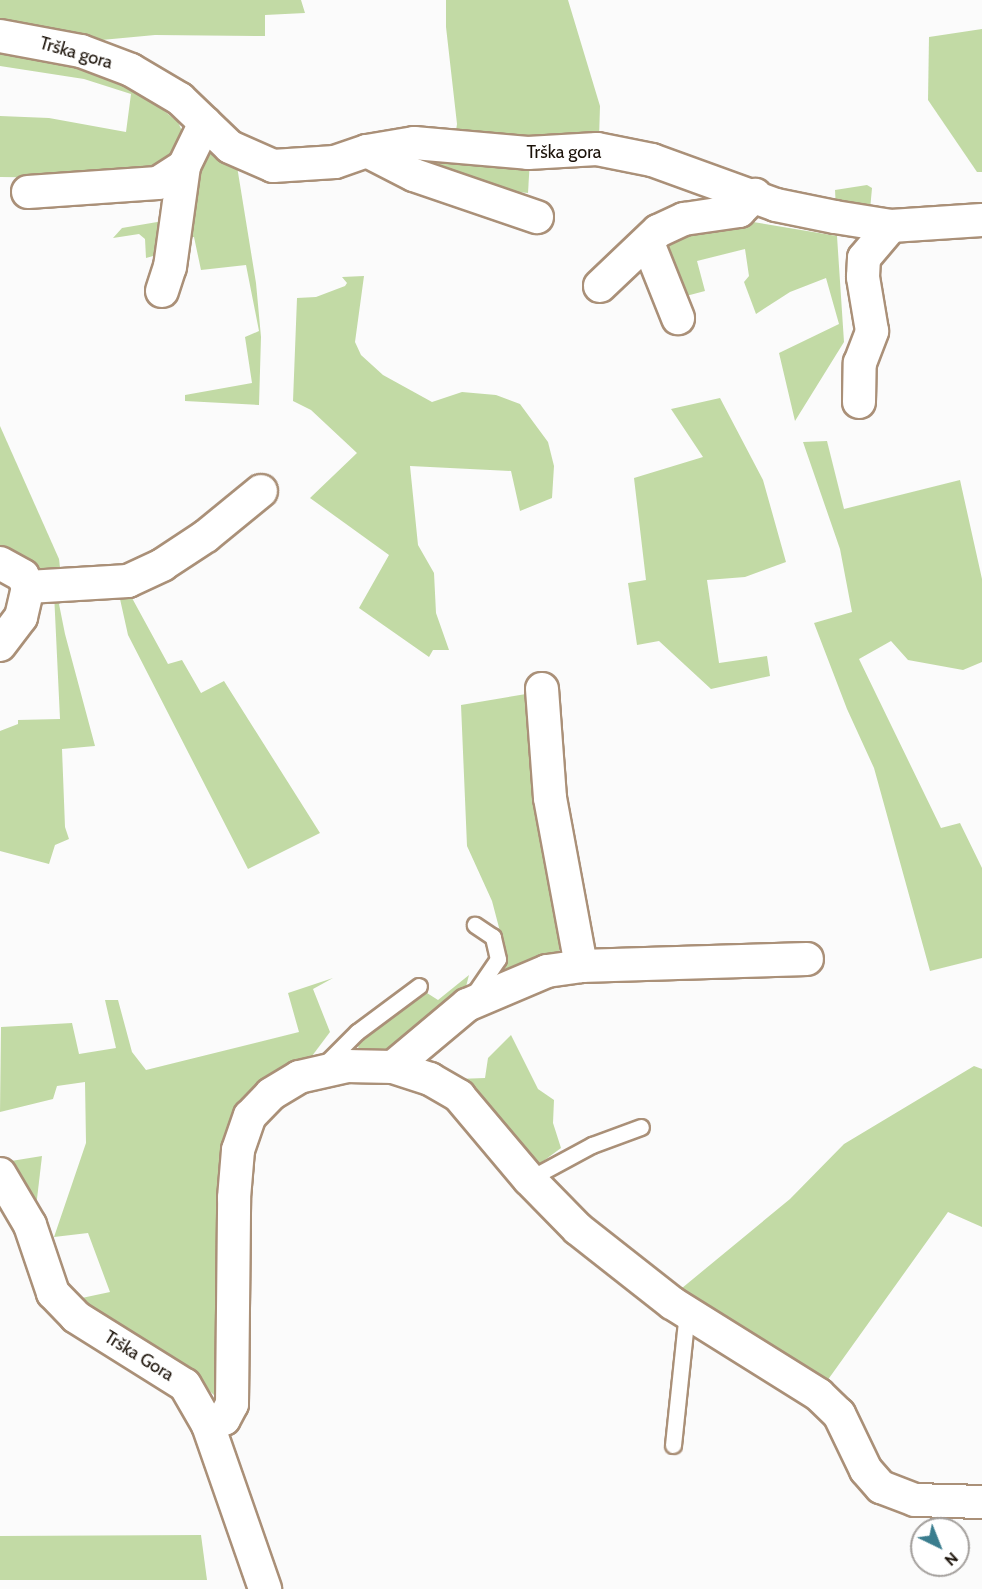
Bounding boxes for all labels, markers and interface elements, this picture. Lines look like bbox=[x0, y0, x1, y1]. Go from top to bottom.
street label: Trška gora bbox=[37, 32, 115, 74]
street label: Trška gora bbox=[527, 141, 601, 163]
street label: Trška Gora bbox=[100, 1326, 178, 1386]
north arrow bbox=[910, 1517, 970, 1577]
text: N bbox=[941, 1548, 962, 1570]

